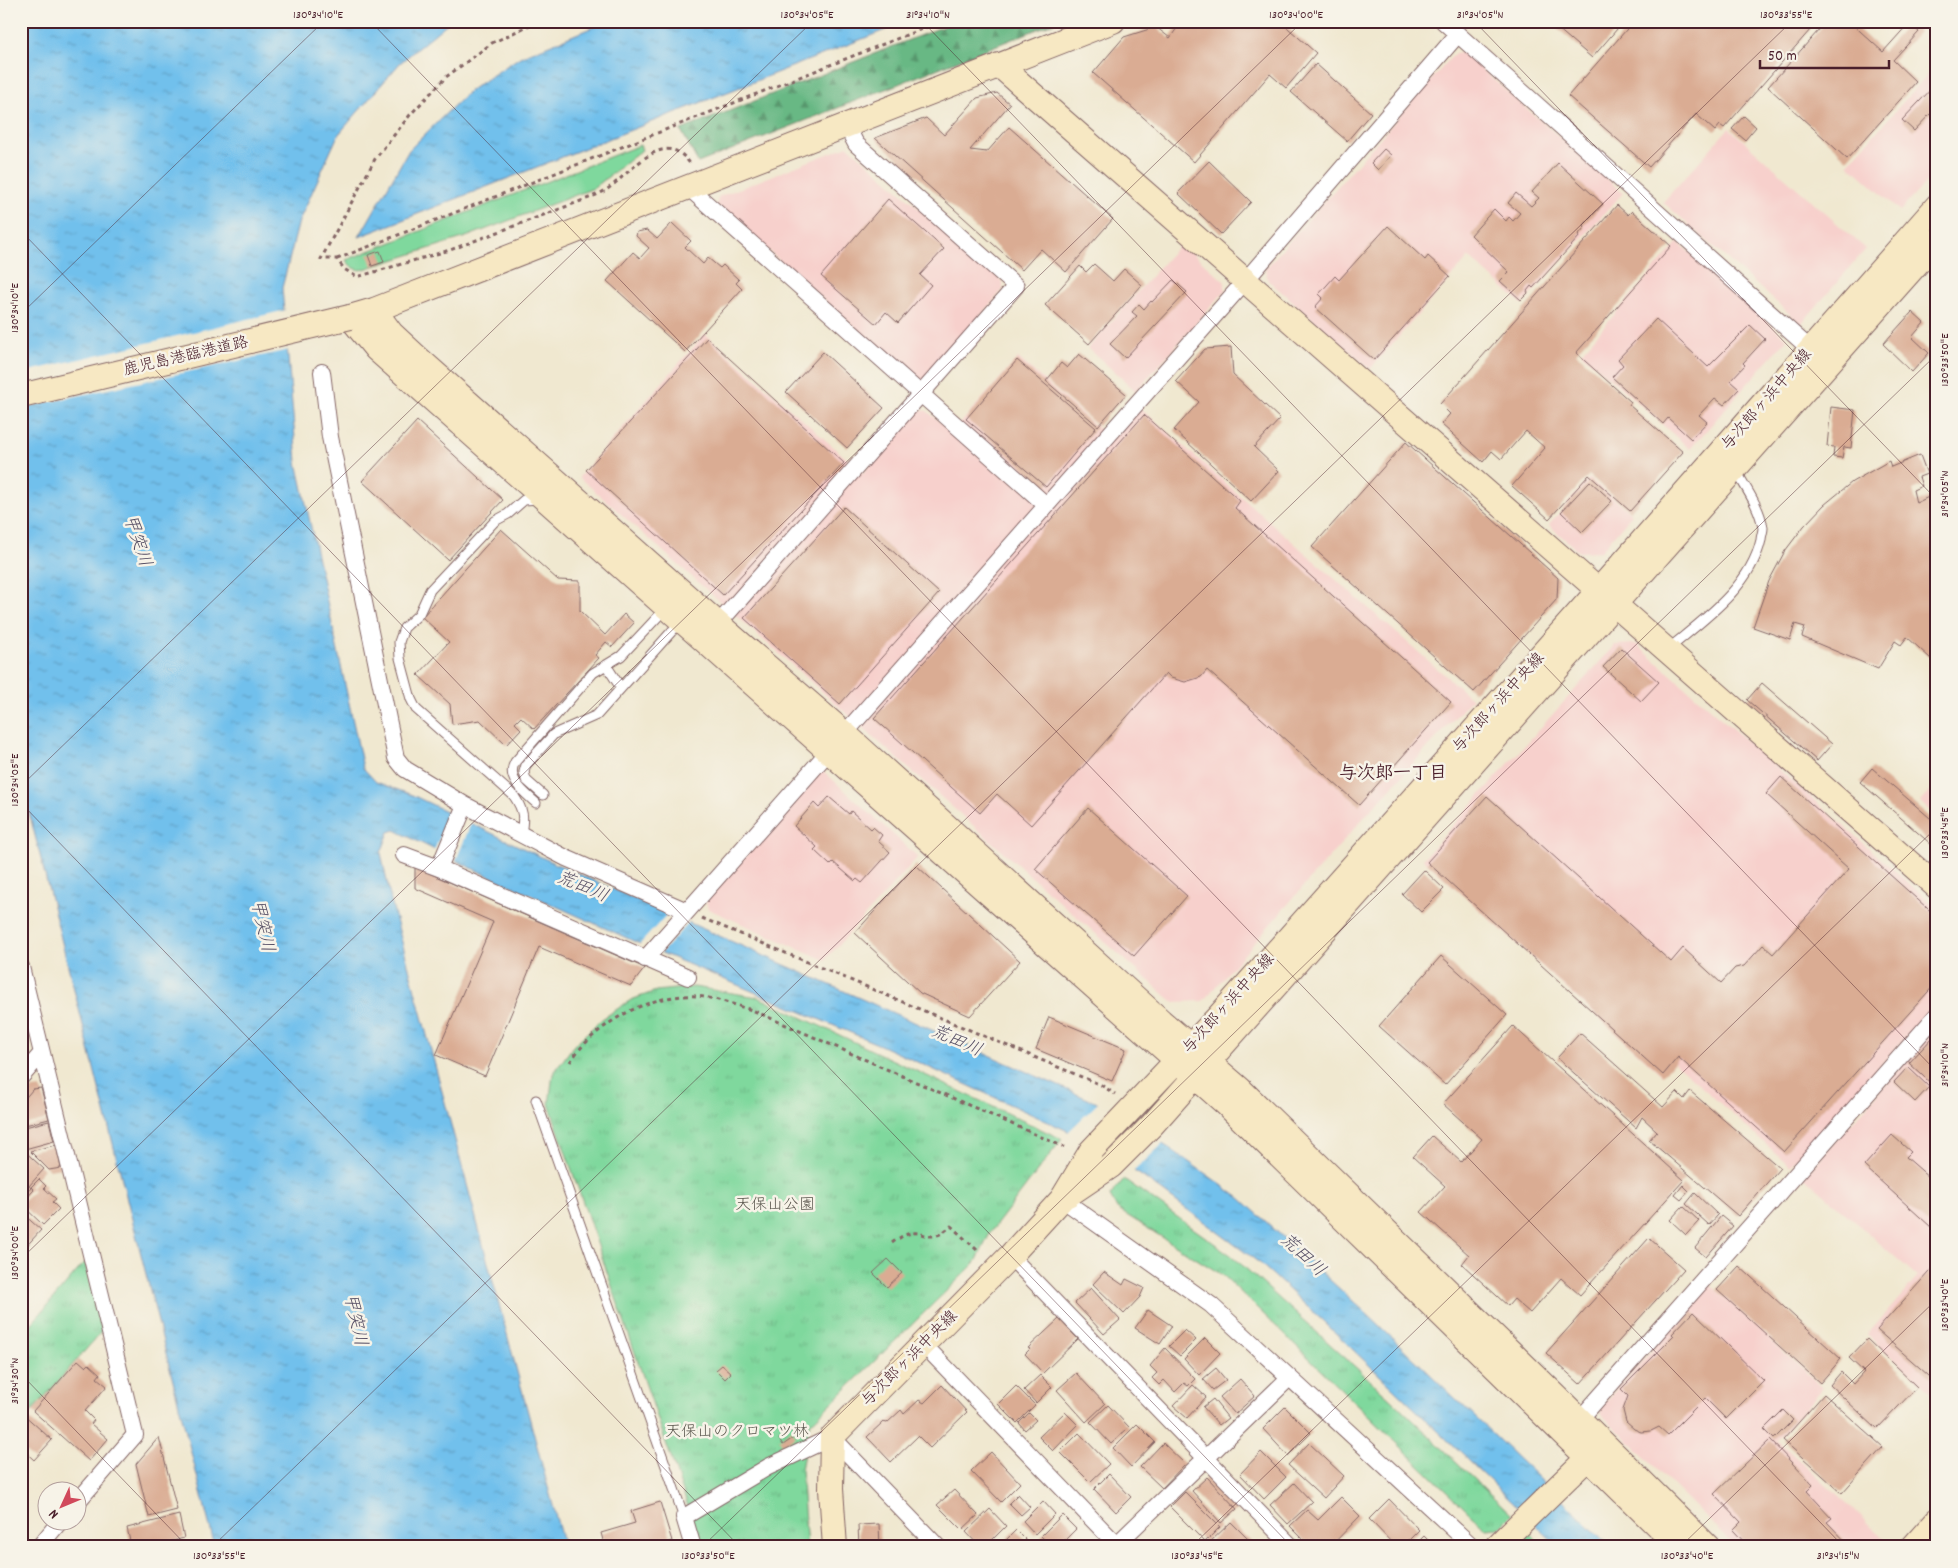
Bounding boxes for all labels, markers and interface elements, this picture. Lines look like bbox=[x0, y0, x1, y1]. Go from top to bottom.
text: 130°34'10"E bbox=[293, 7, 343, 24]
text: 130°34'05"E bbox=[781, 7, 834, 24]
text: 31°34'10"N bbox=[906, 7, 950, 24]
text: 130°34'00"E bbox=[1269, 7, 1323, 24]
text: 31°34'05"N bbox=[1457, 7, 1503, 24]
text: 130°33'55"E bbox=[1760, 7, 1813, 24]
scale bar bbox=[1760, 38, 1889, 70]
text: 50 m bbox=[1768, 46, 1797, 68]
text: 130°34'10"E bbox=[7, 283, 24, 333]
street label: 鹿児島港臨港道路 bbox=[121, 331, 251, 383]
text: 130°33'50"E bbox=[1937, 333, 1954, 387]
street label: 与次郎ヶ浜中央線 bbox=[1716, 344, 1818, 456]
text: 31°34'05"N bbox=[1937, 471, 1954, 517]
water label: 甲突川 bbox=[115, 511, 157, 571]
street label: 与次郎ヶ浜中央線 bbox=[1448, 648, 1550, 758]
text: 130°34'05"E bbox=[7, 753, 24, 806]
district label: 与次郎一丁目 bbox=[1339, 762, 1447, 787]
text: 130°33'45"E bbox=[1937, 807, 1954, 859]
water label: 荒田川 bbox=[552, 866, 612, 910]
water label: 甲突川 bbox=[243, 897, 279, 955]
street label: 与次郎ヶ浜中央線 bbox=[1178, 949, 1280, 1059]
water label: 荒田川 bbox=[926, 1020, 986, 1064]
text: 31°34'10"N bbox=[1937, 1043, 1954, 1087]
park label: 天保山公園 bbox=[735, 1194, 815, 1217]
text: 130°34'00"E bbox=[7, 1226, 24, 1280]
water label: 荒田川 bbox=[1274, 1228, 1330, 1284]
text: 130°33'40"E bbox=[1937, 1278, 1954, 1331]
water label: 甲突川 bbox=[336, 1291, 372, 1349]
street label: 与次郎ヶ浜中央線 bbox=[857, 1306, 963, 1412]
text: 31°34'30"N bbox=[7, 1358, 24, 1404]
park label: 天保山のクロマツ林 bbox=[665, 1421, 809, 1444]
north arrow bbox=[38, 1480, 88, 1530]
text: N bbox=[44, 1504, 64, 1523]
text: 130°33'55"E bbox=[193, 1548, 246, 1565]
text: 130°33'50"E bbox=[681, 1548, 735, 1565]
text: 130°33'45"E bbox=[1171, 1548, 1223, 1565]
text: 130°33'40"E bbox=[1661, 1548, 1714, 1565]
text: 31°34'15"N bbox=[1817, 1548, 1859, 1565]

